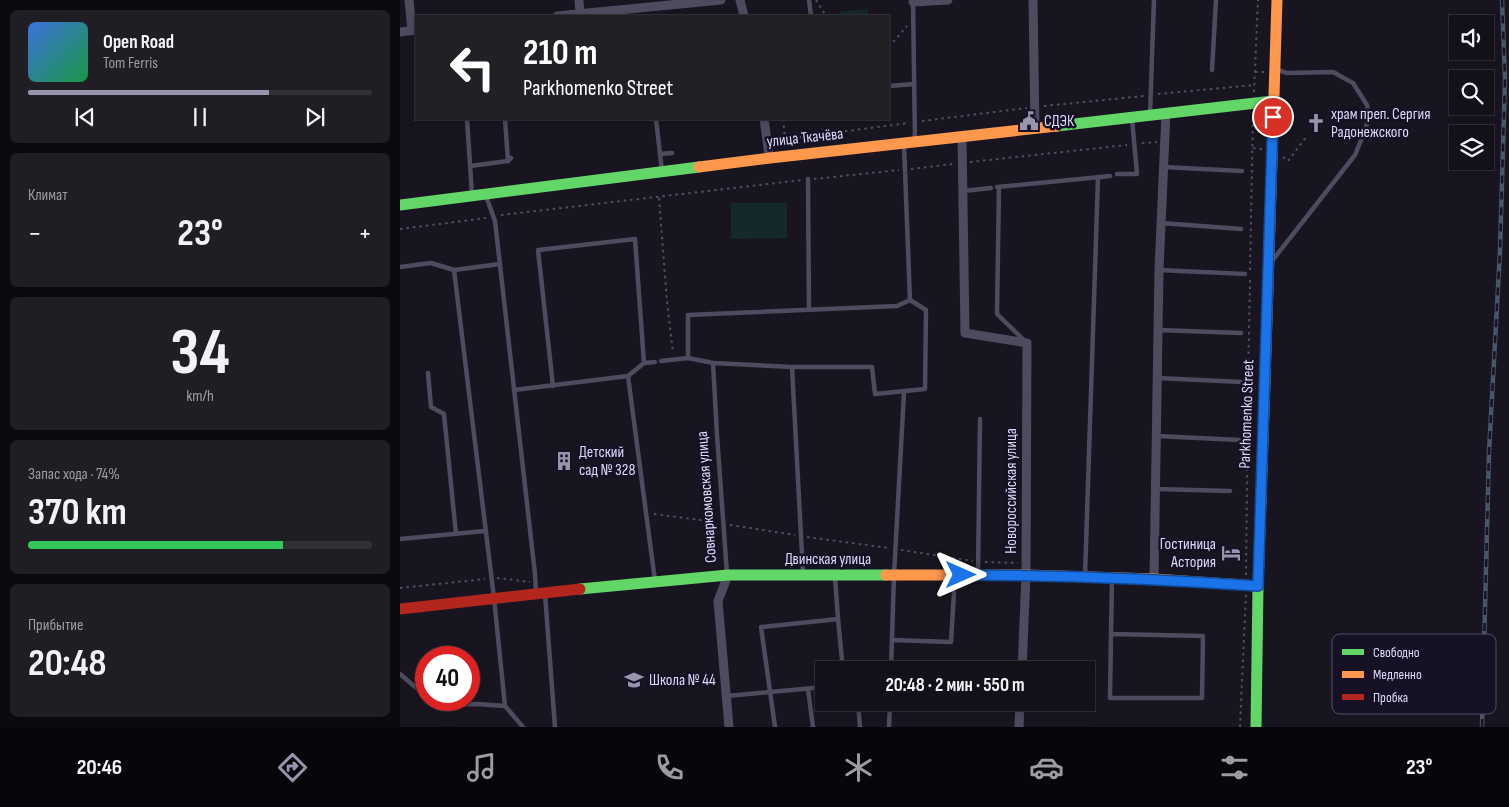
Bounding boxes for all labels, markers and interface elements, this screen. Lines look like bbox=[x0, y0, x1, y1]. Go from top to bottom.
map controls bbox=[1449, 15, 1494, 170]
button: sound bbox=[1449, 15, 1494, 60]
text: Open Road bbox=[103, 31, 174, 54]
text: 210 m bbox=[523, 32, 597, 75]
icon: left bbox=[440, 35, 505, 100]
text: Tom Ferris bbox=[103, 54, 158, 73]
button: search bbox=[1449, 70, 1494, 115]
text: Parkhomenko Street bbox=[523, 75, 673, 102]
pin bbox=[1252, 96, 1294, 138]
icon: previous bbox=[71, 103, 99, 131]
icon: pause bbox=[186, 103, 214, 131]
icon: next bbox=[301, 103, 329, 131]
icon: arrive bbox=[1259, 103, 1287, 131]
place label: храм преп. Сергия Радонежского bbox=[1331, 105, 1430, 142]
public building icon: СДЭК bbox=[1018, 110, 1040, 132]
place label: СДЭК bbox=[1044, 112, 1075, 131]
church icon: храм преп. Сергия Радонежского bbox=[1305, 112, 1327, 134]
street label: улица Ткачёва bbox=[766, 125, 844, 151]
button: layers bbox=[1449, 125, 1494, 170]
text: Климат bbox=[28, 186, 68, 205]
text: 23° bbox=[177, 211, 223, 256]
text: − bbox=[28, 217, 42, 250]
text: + bbox=[358, 217, 372, 250]
text: 34 bbox=[170, 315, 230, 393]
street label: Parkhomenko Street bbox=[1236, 359, 1258, 469]
text: km/h bbox=[186, 387, 214, 406]
street label: Новороссийская улица bbox=[1002, 428, 1021, 554]
street label: Совнаркомовская улица bbox=[693, 431, 721, 563]
place label: Детский сад № 328 bbox=[579, 443, 635, 480]
building icon: Детский сад № 328 bbox=[553, 450, 575, 472]
text: Запас хода · 74% bbox=[28, 465, 120, 484]
text: 370 km bbox=[28, 490, 127, 535]
place label: Гостиница Астория bbox=[1160, 535, 1216, 572]
hotel icon: Гостиница Астория bbox=[1220, 542, 1242, 564]
position arrow bbox=[934, 548, 986, 600]
street label: Двинская улица bbox=[785, 550, 871, 569]
text: Прибытие bbox=[28, 616, 83, 635]
legend bbox=[1332, 634, 1496, 714]
text: 20:48 bbox=[28, 641, 106, 686]
text: Свободно bbox=[1373, 644, 1420, 661]
speed limit sign: 40 bbox=[415, 646, 480, 711]
text: Медленно bbox=[1373, 666, 1422, 683]
school or university icon: Школа № 44 bbox=[623, 669, 645, 691]
place label: Школа № 44 bbox=[649, 671, 716, 690]
text: 20:48 · 2 мин · 550 m bbox=[885, 674, 1025, 697]
text: Пробка bbox=[1373, 689, 1408, 706]
icon: directions bbox=[275, 750, 310, 785]
icon: music bbox=[464, 750, 499, 785]
icon: phone bbox=[652, 750, 687, 785]
icon: climate bbox=[841, 750, 876, 785]
icon: car bbox=[1029, 750, 1064, 785]
icon: filters bbox=[1217, 750, 1252, 785]
text: 20:46 bbox=[77, 754, 122, 781]
text: 23° bbox=[1406, 754, 1432, 781]

